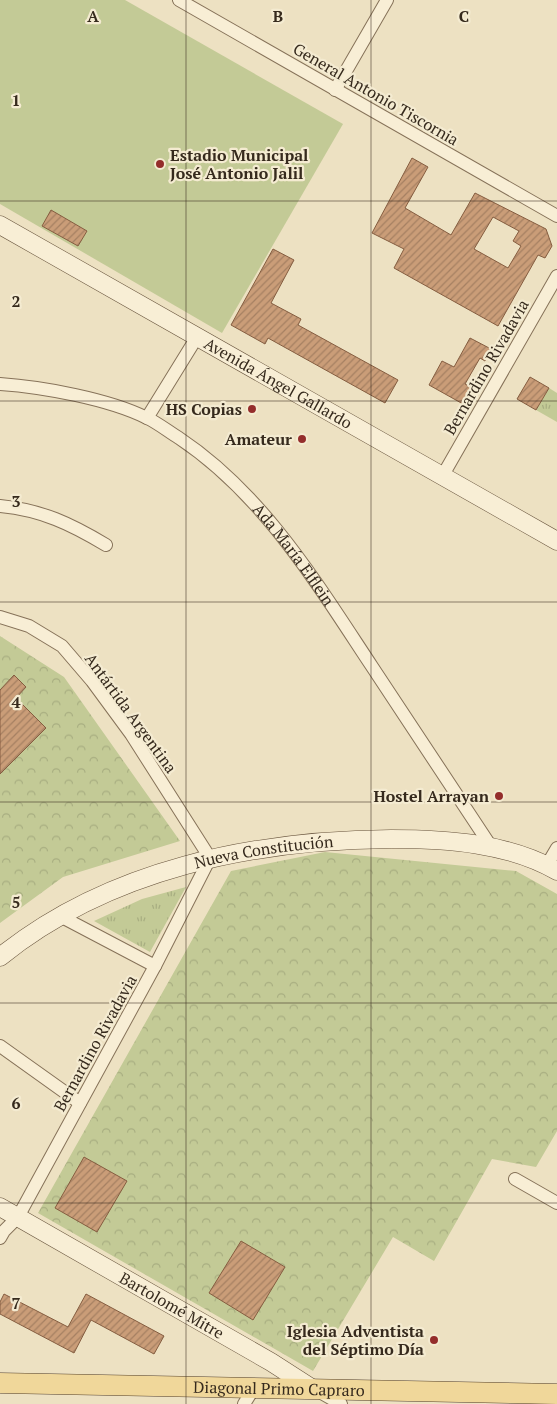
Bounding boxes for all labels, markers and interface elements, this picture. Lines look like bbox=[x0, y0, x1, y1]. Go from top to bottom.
text: A bbox=[87, 5, 99, 27]
text: B bbox=[273, 5, 283, 27]
text: C bbox=[459, 5, 469, 27]
street label: General Antonio Tiscornia bbox=[289, 38, 463, 150]
text: 1 bbox=[11, 89, 21, 111]
place label: Estadio Municipal José Antonio Jalil bbox=[170, 144, 308, 184]
marker: Estadio Municipal José Antonio Jalil bbox=[154, 158, 166, 170]
text: 2 bbox=[11, 290, 21, 312]
street label: Bernardino Rivadavia bbox=[438, 295, 534, 439]
street label: Avenida Ángel Gallardo bbox=[200, 332, 357, 434]
place label: HS Copias bbox=[166, 398, 242, 420]
marker: HS Copias bbox=[246, 403, 258, 415]
place label: Amateur bbox=[225, 428, 292, 450]
marker: Amateur bbox=[296, 433, 308, 445]
text: 3 bbox=[11, 490, 21, 512]
street label: Ada María Elflein bbox=[248, 499, 340, 610]
street label: Antártida Argentina bbox=[80, 649, 182, 777]
text: 4 bbox=[11, 691, 21, 713]
place label: Hostel Arrayan bbox=[373, 785, 490, 807]
marker: Hostel Arrayan bbox=[493, 790, 505, 802]
street label: Nueva Constitución bbox=[192, 830, 334, 874]
text: 5 bbox=[11, 891, 21, 913]
street label: Bernardino Rivadavia bbox=[48, 971, 142, 1115]
text: 6 bbox=[11, 1092, 21, 1114]
street label: Bartolomé Mitre bbox=[116, 1267, 228, 1344]
text: 7 bbox=[11, 1292, 21, 1314]
place label: Iglesia Adventista del Séptimo Día bbox=[287, 1320, 424, 1360]
marker: Iglesia Adventista del Séptimo Día bbox=[428, 1334, 440, 1346]
street label: Diagonal Primo Capraro bbox=[193, 1376, 365, 1401]

